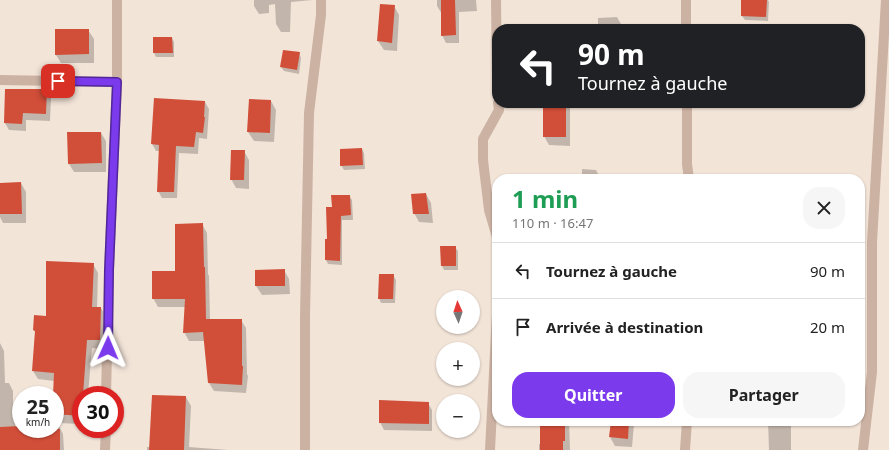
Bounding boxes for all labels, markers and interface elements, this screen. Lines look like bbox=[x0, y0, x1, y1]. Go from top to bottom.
text: 90 m bbox=[578, 35, 645, 73]
icon: left bbox=[512, 40, 564, 92]
pin bbox=[41, 64, 75, 98]
icon: arrive bbox=[47, 70, 69, 92]
text: Tournez à gauche bbox=[578, 71, 727, 95]
text: 1 min bbox=[512, 182, 578, 215]
button: close bbox=[803, 187, 845, 229]
text: 110 m · 16:47 bbox=[512, 214, 593, 232]
icon: left bbox=[512, 260, 534, 282]
text: Tournez à gauche bbox=[546, 261, 677, 281]
text: 90 m bbox=[810, 261, 845, 281]
north arrow bbox=[436, 290, 480, 334]
map controls bbox=[436, 290, 480, 438]
icon: arrive bbox=[512, 316, 534, 338]
text: Arrivée à destination bbox=[546, 317, 703, 337]
text: 20 m bbox=[810, 317, 845, 337]
position arrow bbox=[87, 327, 129, 369]
button: + bbox=[436, 342, 480, 386]
button: Quitter bbox=[512, 372, 675, 418]
button: Partager bbox=[683, 372, 845, 418]
speed limit sign: 30 bbox=[72, 386, 124, 438]
text: 25 bbox=[27, 393, 49, 420]
button: − bbox=[436, 394, 480, 438]
text: km/h bbox=[26, 415, 50, 429]

